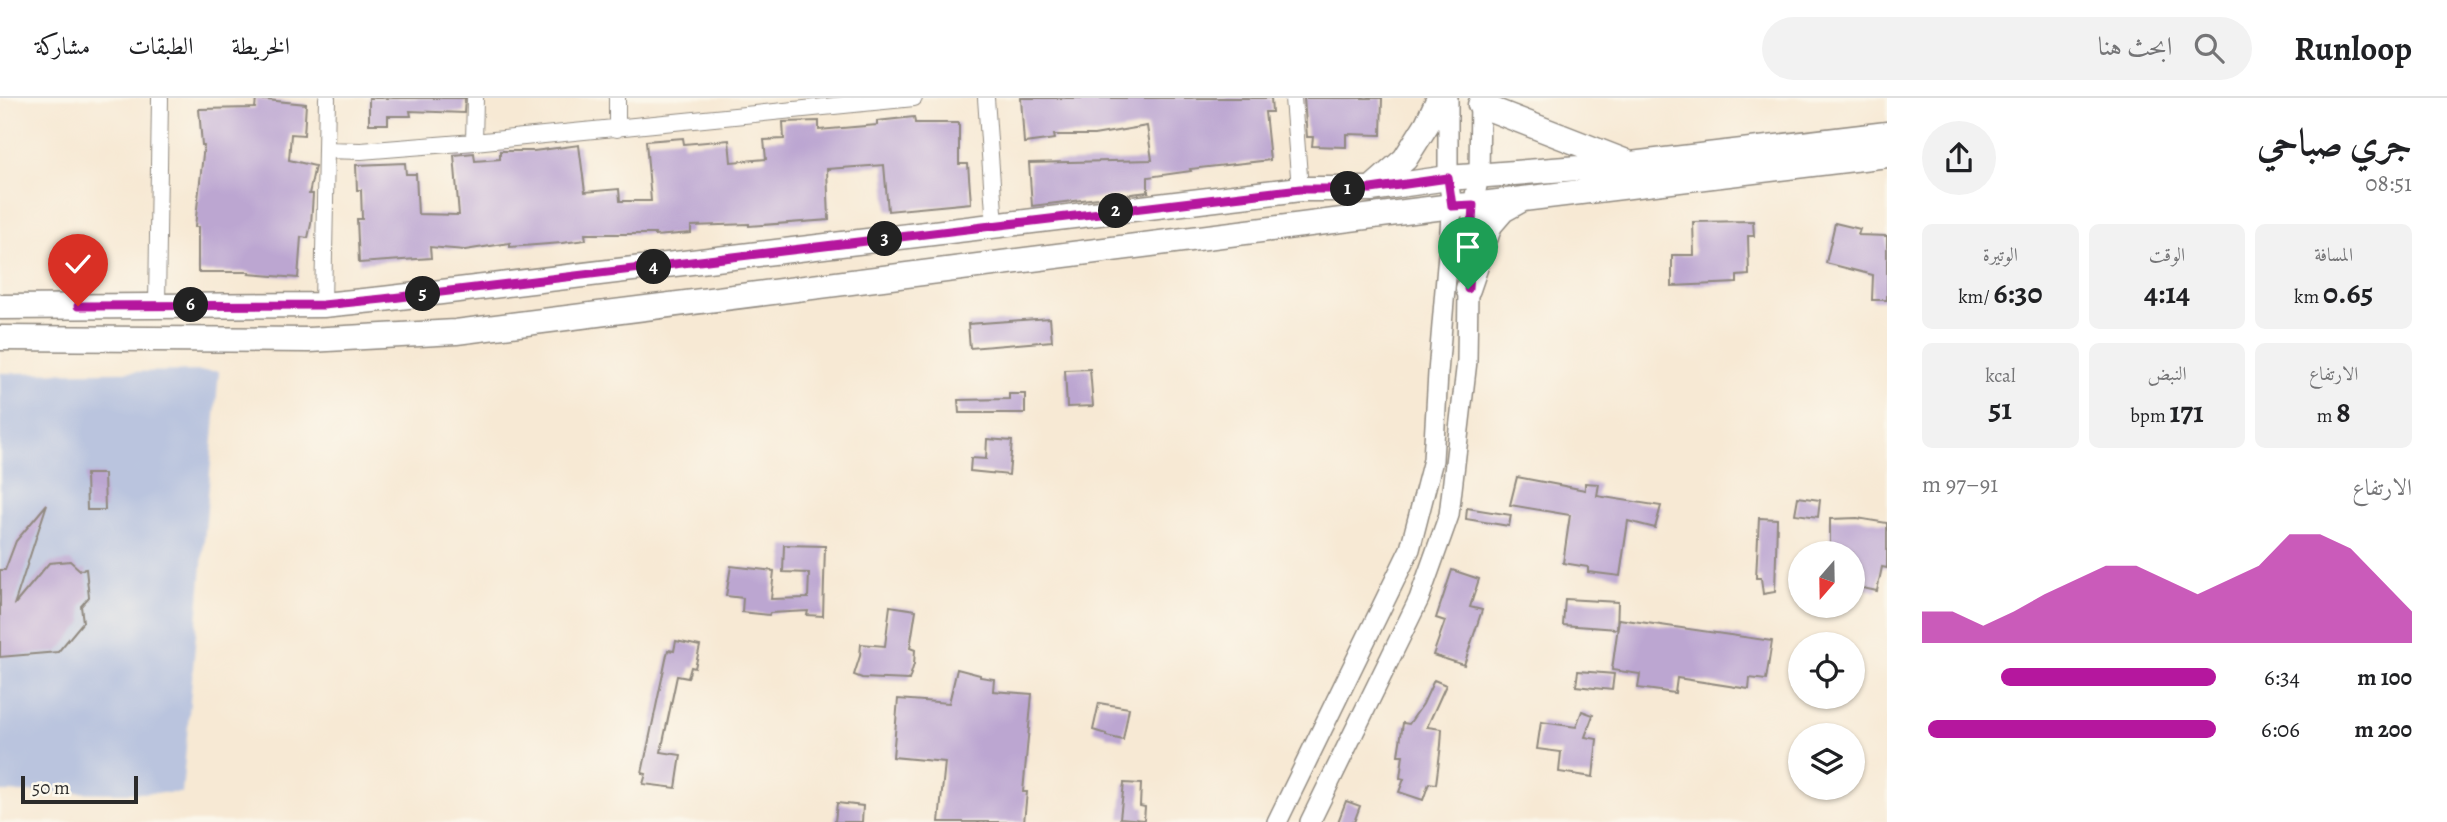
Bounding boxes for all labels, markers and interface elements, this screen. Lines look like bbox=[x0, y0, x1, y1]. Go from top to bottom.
search box bbox=[1762, 17, 2252, 80]
text: Runloop bbox=[2294, 26, 2412, 71]
text: ابحث هنا bbox=[2098, 29, 2172, 64]
icon: search bbox=[2190, 29, 2228, 67]
text: مشاركة bbox=[35, 30, 90, 62]
text: الطبقات bbox=[128, 30, 194, 62]
text: الخريطة bbox=[232, 30, 290, 62]
text: جري صباحي bbox=[2257, 116, 2412, 168]
button: share bbox=[1922, 121, 1996, 195]
text: 08:51 bbox=[2365, 168, 2412, 199]
pin: 1 bbox=[1330, 172, 1366, 206]
text: 1 bbox=[1344, 175, 1351, 201]
pin: 2 bbox=[1098, 194, 1134, 228]
text: 2 bbox=[1111, 197, 1120, 223]
pin bbox=[1438, 217, 1498, 289]
pin: 3 bbox=[868, 222, 903, 256]
text: 3 bbox=[880, 225, 889, 251]
icon: arrive bbox=[1449, 228, 1487, 266]
pin bbox=[48, 234, 108, 306]
text: الوتيرة bbox=[1983, 242, 2018, 268]
text: الوقت bbox=[2149, 242, 2185, 268]
text: المسافة bbox=[2314, 242, 2353, 268]
icon: check bbox=[59, 245, 97, 283]
pin: 4 bbox=[636, 250, 672, 284]
text: 4 bbox=[649, 253, 658, 279]
text: 6:30 bbox=[1993, 273, 2043, 313]
text: 4:14 bbox=[2144, 273, 2190, 313]
text: 0.65 bbox=[2323, 273, 2373, 313]
pin: 5 bbox=[406, 276, 440, 312]
text: 5 bbox=[418, 280, 427, 306]
text: /km bbox=[1958, 284, 1993, 310]
text: km bbox=[2294, 284, 2323, 310]
pin: 6 bbox=[174, 288, 208, 322]
text: 6 bbox=[186, 291, 195, 317]
text: النبض bbox=[2147, 361, 2187, 387]
text: الارتفاع bbox=[2309, 361, 2358, 387]
text: kcal bbox=[1985, 363, 2016, 389]
text: 51 bbox=[1989, 389, 2012, 429]
text: 171 bbox=[2169, 392, 2204, 432]
text: 8 bbox=[2336, 392, 2351, 432]
text: bpm bbox=[2130, 403, 2169, 429]
text: m bbox=[2317, 403, 2336, 429]
text: 91–97 m bbox=[1922, 469, 1998, 500]
text: الارتفاع bbox=[2352, 472, 2412, 503]
north arrow bbox=[1788, 541, 1866, 618]
map controls bbox=[1788, 541, 1865, 800]
button: locate bbox=[1788, 632, 1865, 709]
text: 6:34 bbox=[2264, 662, 2300, 693]
text: 100 m bbox=[2357, 662, 2412, 693]
text: 6:06 bbox=[2261, 714, 2300, 745]
text: 200 m bbox=[2354, 714, 2412, 745]
button: layers bbox=[1788, 723, 1865, 800]
scale bar bbox=[21, 773, 138, 805]
text: 50 m bbox=[32, 775, 70, 801]

